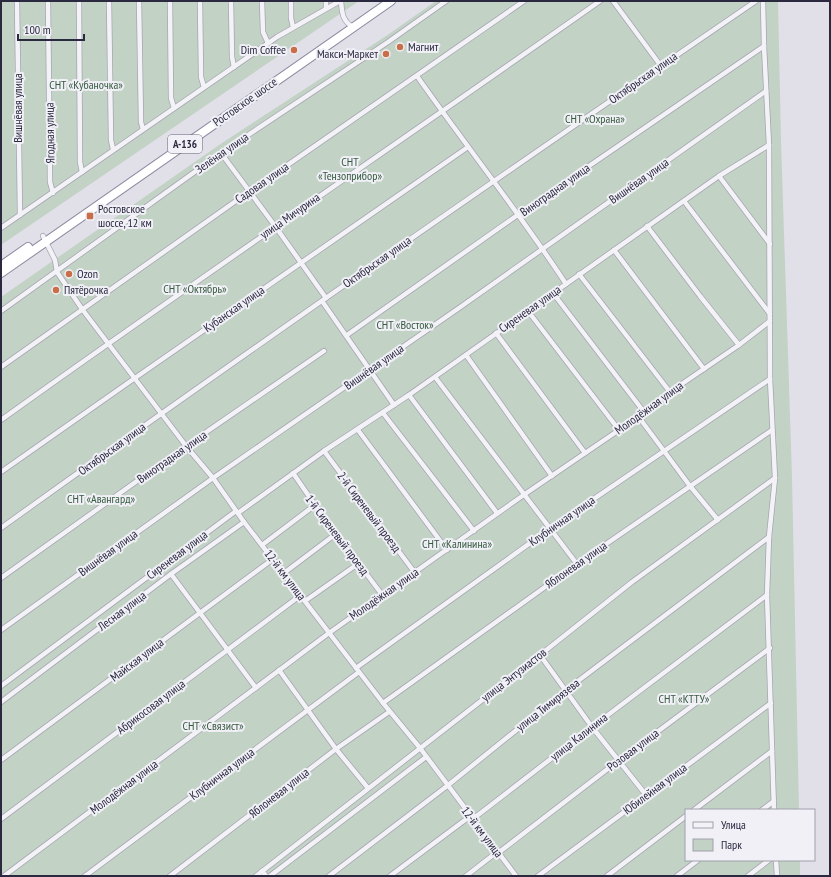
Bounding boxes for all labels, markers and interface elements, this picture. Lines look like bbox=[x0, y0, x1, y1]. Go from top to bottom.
scale bar bbox=[18, 16, 84, 42]
text: 100 m bbox=[24, 22, 51, 37]
place label: Магнит bbox=[408, 39, 438, 54]
place label: Dim Coffee bbox=[241, 42, 286, 57]
marker: Магнит bbox=[395, 42, 405, 52]
marker: Dim Coffee bbox=[289, 45, 299, 55]
place label: Макси-Маркет bbox=[317, 46, 378, 61]
street label: Октябрьская улица bbox=[606, 48, 680, 107]
marker: Макси-Маркет bbox=[381, 49, 391, 59]
street label: Вишнёвая улица bbox=[10, 73, 25, 143]
street label: Ростовское шоссе bbox=[210, 74, 280, 129]
park label: СНТ «Кубаночка» bbox=[49, 77, 123, 92]
street label: Ягодная улица bbox=[41, 102, 58, 164]
park label: СНТ «Охрана» bbox=[565, 111, 625, 126]
street label: Зелёная улица bbox=[192, 129, 251, 176]
road number: А-136 bbox=[168, 135, 202, 153]
park label: СНТ «Тензоприбор» bbox=[318, 154, 382, 183]
street label: Вишнёвая улица bbox=[606, 154, 672, 207]
street label: Садовая улица bbox=[232, 159, 292, 207]
street label: Виноградная улица bbox=[517, 160, 593, 219]
street label: улица Мичурина bbox=[257, 189, 323, 242]
place label: Ростовское шоссе, 12 км bbox=[98, 201, 152, 230]
marker: Ростовское шоссе, 12 км bbox=[85, 211, 95, 221]
street label: Октябрьская улица bbox=[340, 232, 414, 291]
place label: Ozon bbox=[77, 266, 98, 281]
marker: Ozon bbox=[64, 269, 74, 279]
park label: СНТ «Октябрь» bbox=[163, 281, 227, 296]
place label: Пятёрочка bbox=[64, 282, 108, 297]
street label: Кубанская улица bbox=[200, 282, 267, 335]
street label: Сиреневая улица bbox=[496, 282, 564, 336]
marker: Пятёрочка bbox=[51, 285, 61, 295]
park label: СНТ «Восток» bbox=[376, 317, 434, 332]
street label: Вишнёвая улица bbox=[341, 340, 407, 393]
street label: Молодёжная улица bbox=[611, 378, 686, 438]
street label: Октябрьская улица bbox=[75, 419, 149, 478]
street label: Виноградная улица bbox=[134, 427, 210, 486]
street label: 2-й Сиреневый проезд bbox=[334, 468, 405, 555]
park label: СНТ «Авангард» bbox=[67, 491, 135, 506]
street label: 1-й Сиреневый проезд bbox=[302, 491, 373, 578]
street label: Клубничная улица bbox=[526, 492, 598, 549]
street label: Вишнёвая улица bbox=[75, 526, 140, 579]
street label: Сиреневая улица bbox=[143, 527, 210, 582]
park label: СНТ «Калинина» bbox=[422, 536, 492, 551]
street label: Яблоневая улица bbox=[542, 538, 610, 591]
street label: 12-й км улица bbox=[261, 546, 310, 603]
street label: Молодёжная улица bbox=[346, 564, 421, 623]
street label: Лесная улица bbox=[94, 587, 149, 634]
street label: Майская улица bbox=[107, 634, 167, 685]
street label: улица Энтузиастов bbox=[478, 644, 549, 705]
street label: улица Тимирязева bbox=[513, 675, 583, 734]
street label: Абрикосовая улица bbox=[114, 676, 188, 737]
park label: СНТ «КТТУ» bbox=[659, 691, 710, 706]
street label: улица Калинина bbox=[547, 709, 610, 764]
park label: СНТ «Связист» bbox=[182, 718, 244, 733]
street label: Розовая улица bbox=[604, 725, 662, 774]
street label: Клубничная улица bbox=[186, 744, 257, 803]
street label: Молодёжная улица bbox=[87, 756, 161, 817]
street label: Юбилейная улица bbox=[620, 760, 690, 817]
street label: Яблоневая улица bbox=[246, 764, 312, 821]
street label: 12-й км улица bbox=[458, 803, 507, 860]
legend bbox=[685, 809, 815, 861]
text: Улица bbox=[721, 817, 746, 832]
text: Парк bbox=[721, 837, 742, 852]

